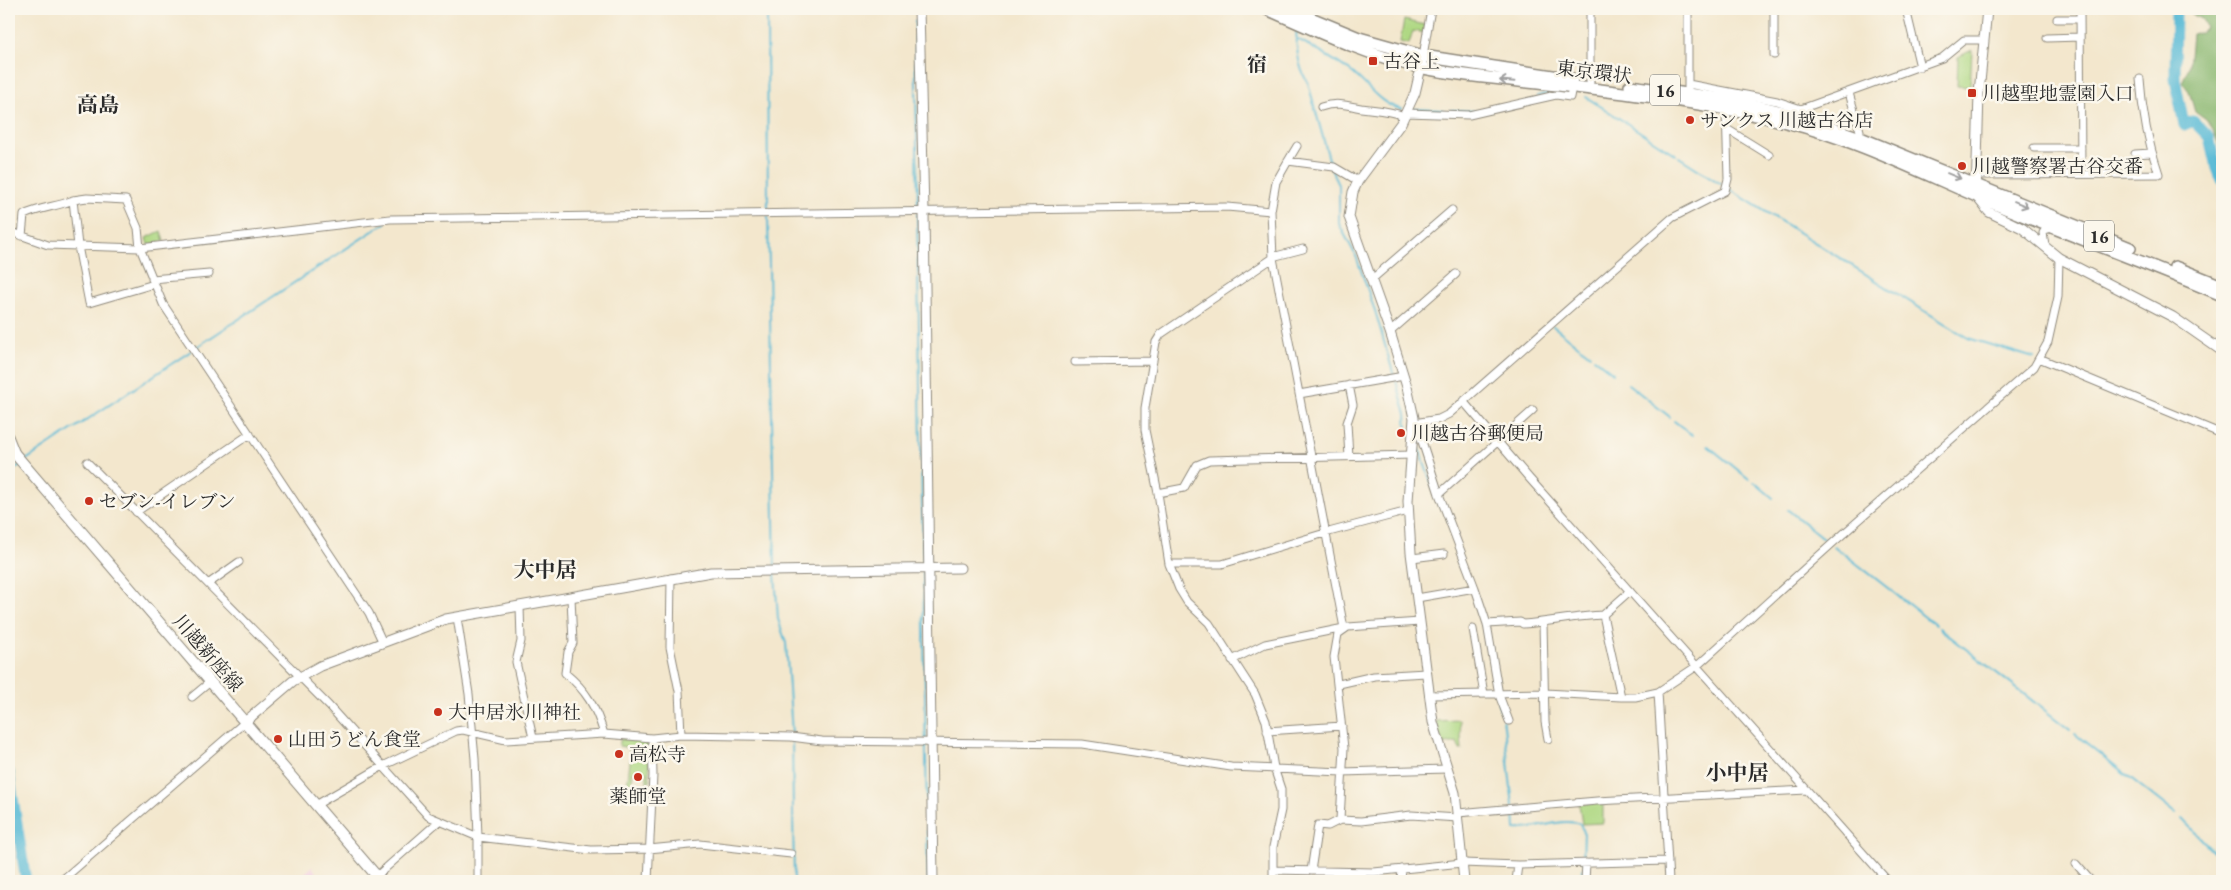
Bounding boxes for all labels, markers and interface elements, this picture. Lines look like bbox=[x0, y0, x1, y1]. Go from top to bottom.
place label: 古谷上 bbox=[1383, 49, 1440, 74]
district label: 宿 bbox=[1247, 51, 1267, 77]
marker: 古谷上 bbox=[1367, 55, 1379, 67]
street label: 東京環状 bbox=[1555, 55, 1633, 89]
road number: 16 bbox=[1650, 74, 1680, 106]
one-way arrow bbox=[1499, 76, 1515, 85]
place label: 川越聖地霊園入口 bbox=[1982, 81, 2134, 106]
marker: 川越聖地霊園入口 bbox=[1966, 87, 1978, 99]
district label: 高島 bbox=[77, 91, 119, 118]
place label: サンクス 川越古谷店 bbox=[1700, 108, 1873, 133]
marker: サンクス 川越古谷店 bbox=[1684, 114, 1696, 126]
place label: 川越警察署古谷交番 bbox=[1972, 154, 2143, 179]
marker: 川越警察署古谷交番 bbox=[1956, 160, 1968, 172]
one-way arrow bbox=[1946, 172, 1961, 182]
one-way arrow bbox=[2013, 199, 2028, 209]
road number: 16 bbox=[2084, 220, 2114, 252]
place label: 川越古谷郵便局 bbox=[1411, 421, 1544, 446]
marker: 川越古谷郵便局 bbox=[1395, 427, 1407, 439]
place label: セブン-イレブン bbox=[99, 489, 236, 514]
marker: セブン-イレブン bbox=[83, 495, 95, 507]
district label: 大中居 bbox=[514, 556, 577, 583]
street label: 川越新座線 bbox=[167, 609, 249, 697]
place label: 大中居氷川神社 bbox=[448, 700, 581, 725]
marker: 大中居氷川神社 bbox=[432, 706, 444, 718]
place label: 山田うどん食堂 bbox=[288, 727, 421, 752]
marker: 山田うどん食堂 bbox=[272, 733, 284, 745]
place label: 高松寺 bbox=[629, 742, 686, 767]
marker: 高松寺 bbox=[613, 748, 625, 760]
district label: 小中居 bbox=[1706, 759, 1769, 786]
marker: 薬師堂 bbox=[632, 771, 644, 783]
place label: 薬師堂 bbox=[609, 784, 667, 809]

